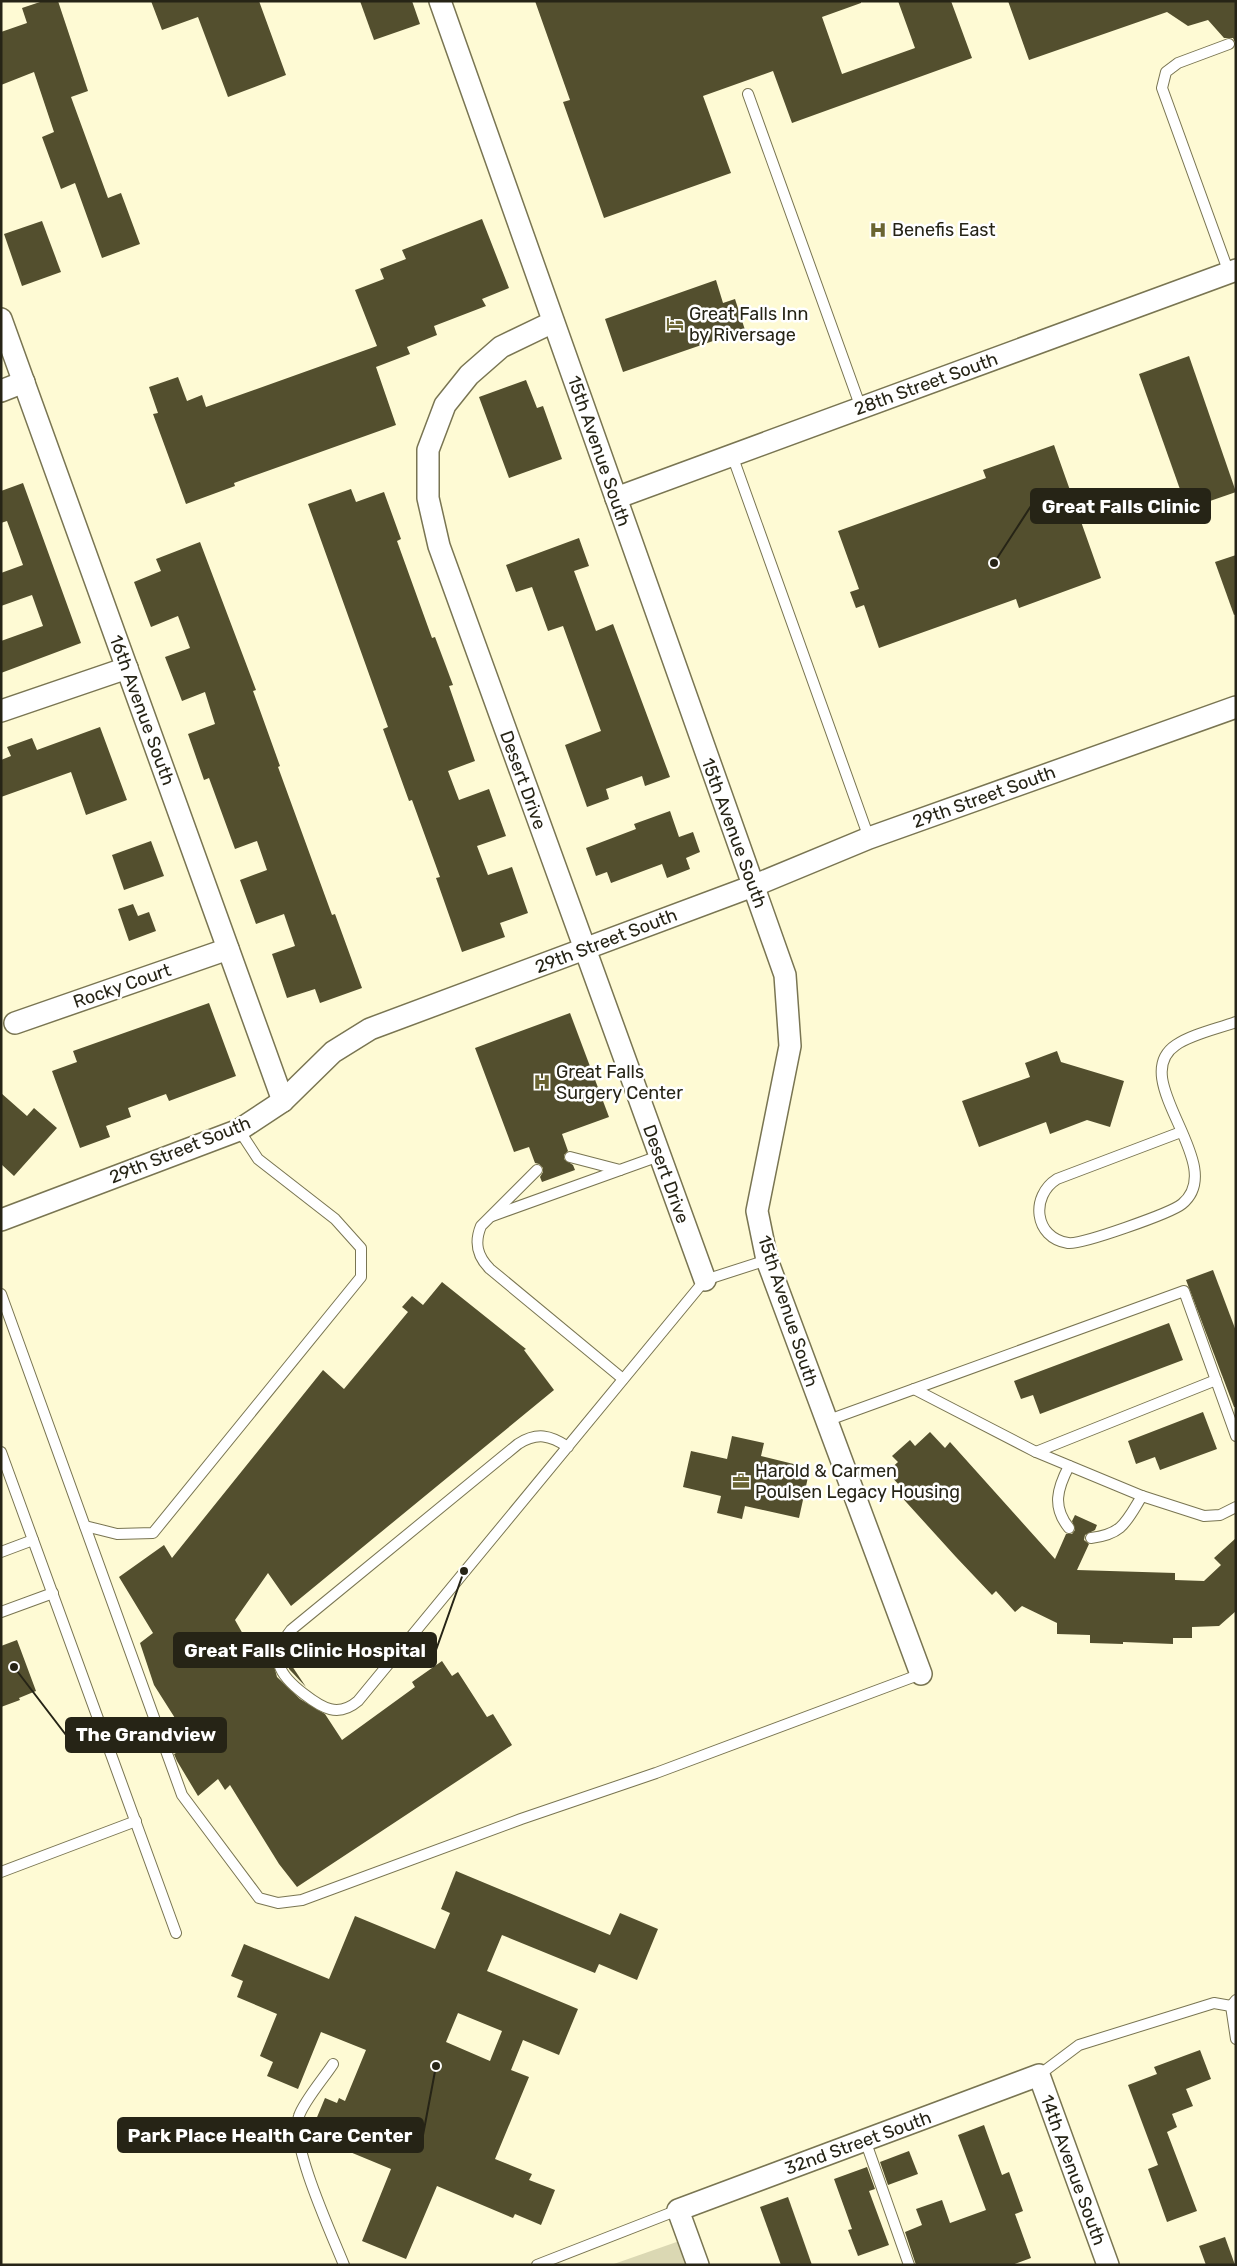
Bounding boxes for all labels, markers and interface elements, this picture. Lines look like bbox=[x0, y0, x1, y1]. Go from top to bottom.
place label: Benefis East bbox=[892, 219, 996, 241]
hospital icon: Benefis East bbox=[868, 220, 888, 240]
place label: Great Falls Inn by Riversage bbox=[689, 303, 808, 346]
hotel icon: Great Falls Inn by Riversage bbox=[665, 314, 685, 334]
street label: 28th Street South bbox=[851, 348, 1001, 420]
street label: 15th Avenue South bbox=[563, 373, 635, 529]
callout: Great Falls Clinic bbox=[1031, 489, 1210, 523]
text: Great Falls Clinic bbox=[1042, 495, 1200, 518]
street label: 16th Avenue South bbox=[105, 632, 179, 788]
street label: Desert Drive bbox=[495, 728, 551, 832]
street label: 15th Avenue South bbox=[697, 755, 771, 911]
street label: 29th Street South bbox=[910, 761, 1058, 833]
street label: 29th Street South bbox=[532, 904, 680, 978]
street label: Rocky Court bbox=[70, 959, 174, 1013]
place label: Great Falls Surgery Center bbox=[556, 1061, 683, 1104]
hospital icon: Great Falls Surgery Center bbox=[532, 1072, 552, 1092]
street label: 29th Street South bbox=[106, 1112, 254, 1188]
street label: Desert Drive bbox=[638, 1122, 694, 1226]
street label: 15th Avenue South bbox=[753, 1232, 823, 1390]
place label: Harold & Carmen Poulsen Legacy Housing bbox=[755, 1460, 960, 1503]
office icon: Harold & Carmen Poulsen Legacy Housing bbox=[731, 1471, 751, 1491]
callout: Great Falls Clinic Hospital bbox=[174, 1633, 436, 1667]
text: Great Falls Clinic Hospital bbox=[184, 1639, 426, 1662]
callout: The Grandview bbox=[66, 1718, 226, 1752]
text: The Grandview bbox=[76, 1723, 216, 1746]
street label: 14th Avenue South bbox=[1036, 2092, 1110, 2248]
street label: 32nd Street South bbox=[782, 2106, 934, 2180]
callout: Park Place Health Care Center bbox=[118, 2118, 423, 2152]
text: Park Place Health Care Center bbox=[128, 2124, 413, 2147]

